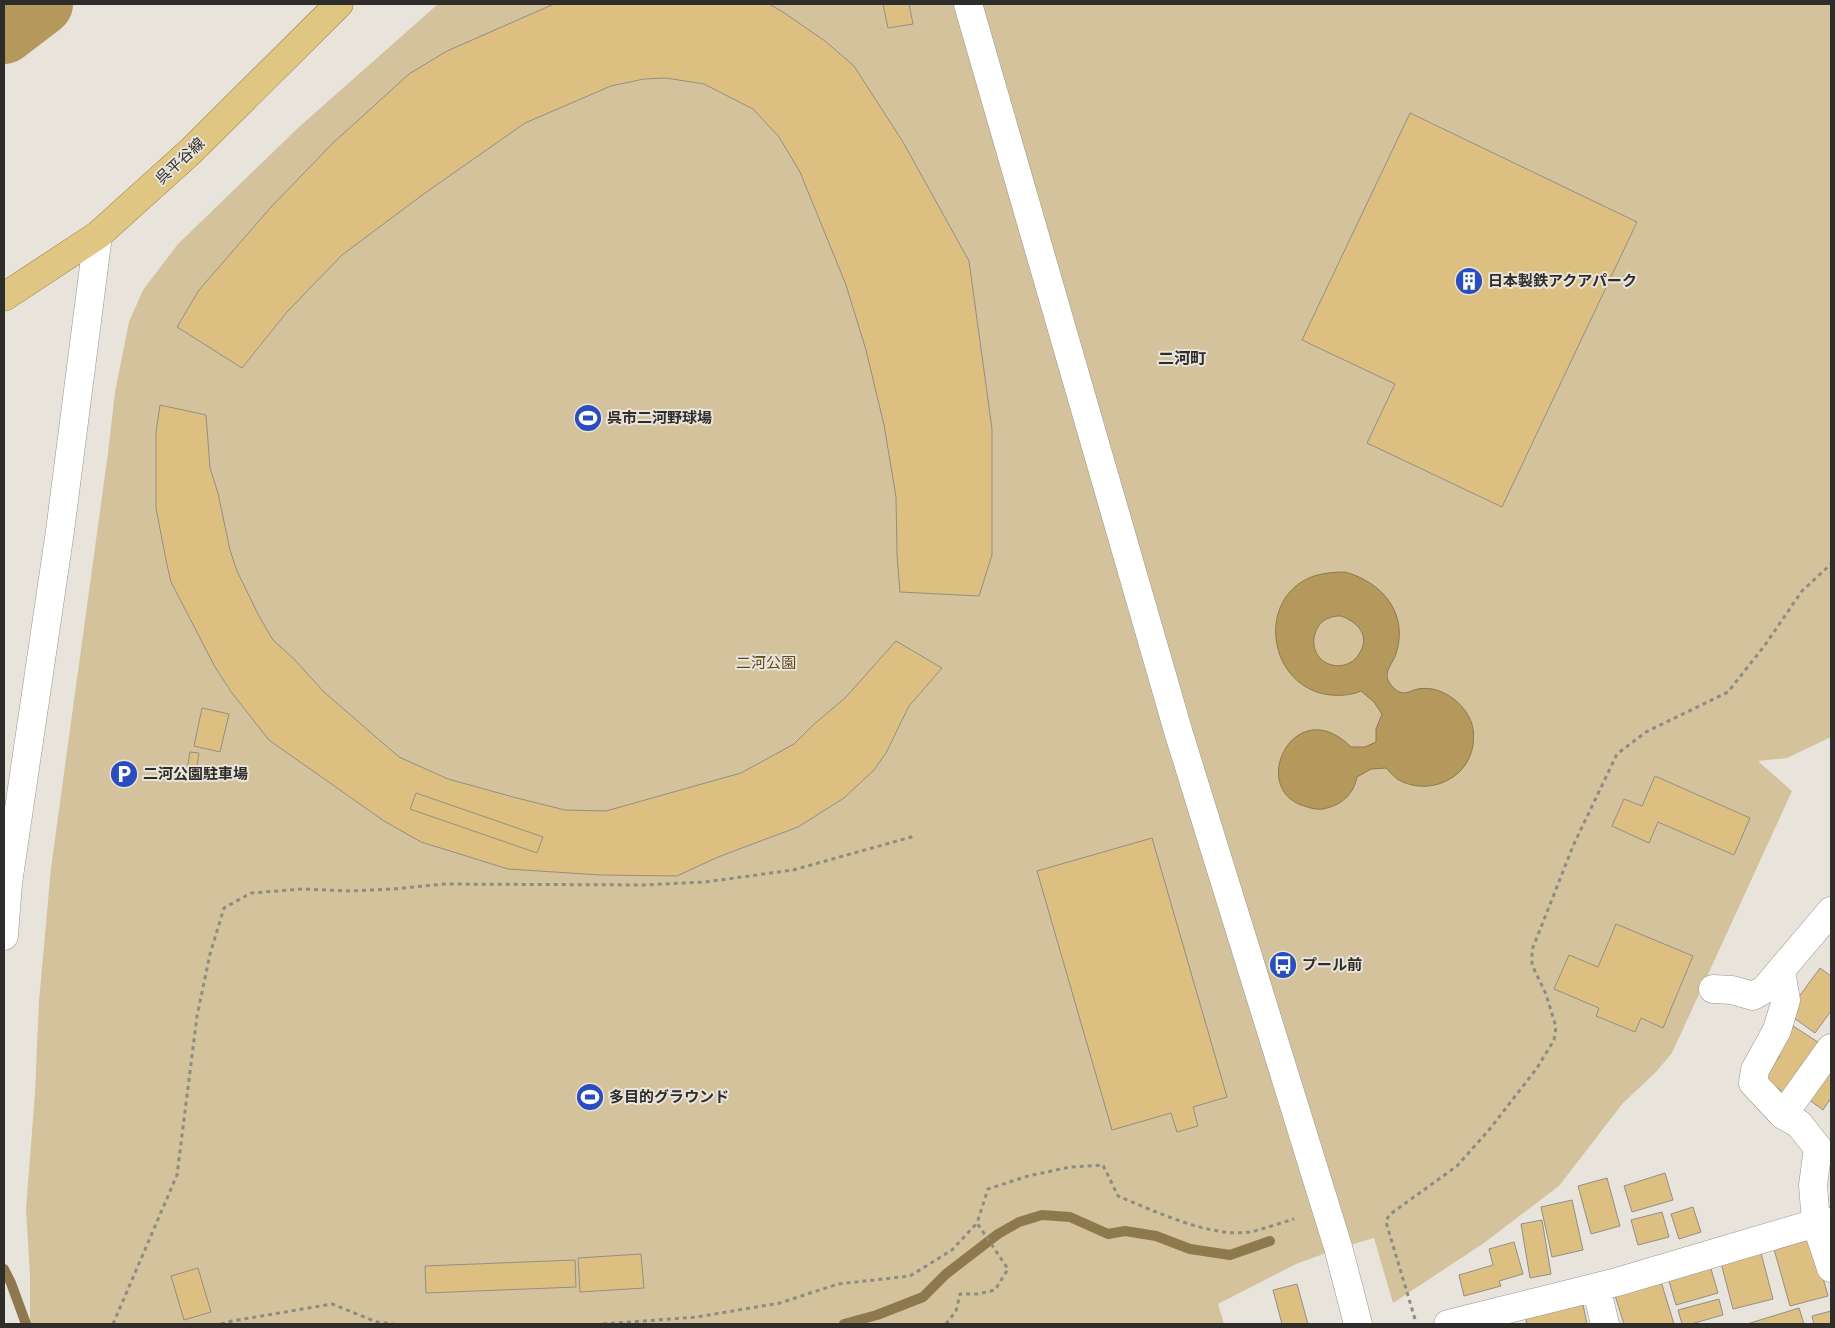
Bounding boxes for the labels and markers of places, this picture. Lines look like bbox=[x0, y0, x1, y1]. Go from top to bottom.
building icon: 日本製鉄アクアパーク bbox=[1454, 266, 1484, 296]
place label: 日本製鉄アクアパーク bbox=[1488, 272, 1637, 290]
sports icon: 呉市二河野球場 bbox=[573, 403, 603, 433]
place label: 呉市二河野球場 bbox=[607, 409, 712, 427]
parking icon: 二河公園駐車場 bbox=[109, 759, 139, 789]
place label: 二河公園駐車場 bbox=[143, 765, 248, 783]
bus stop icon: プール前 bbox=[1268, 950, 1298, 980]
place label: プール前 bbox=[1302, 956, 1362, 974]
sports icon: 多目的グラウンド bbox=[575, 1082, 605, 1112]
place label: 多目的グラウンド bbox=[609, 1088, 729, 1106]

